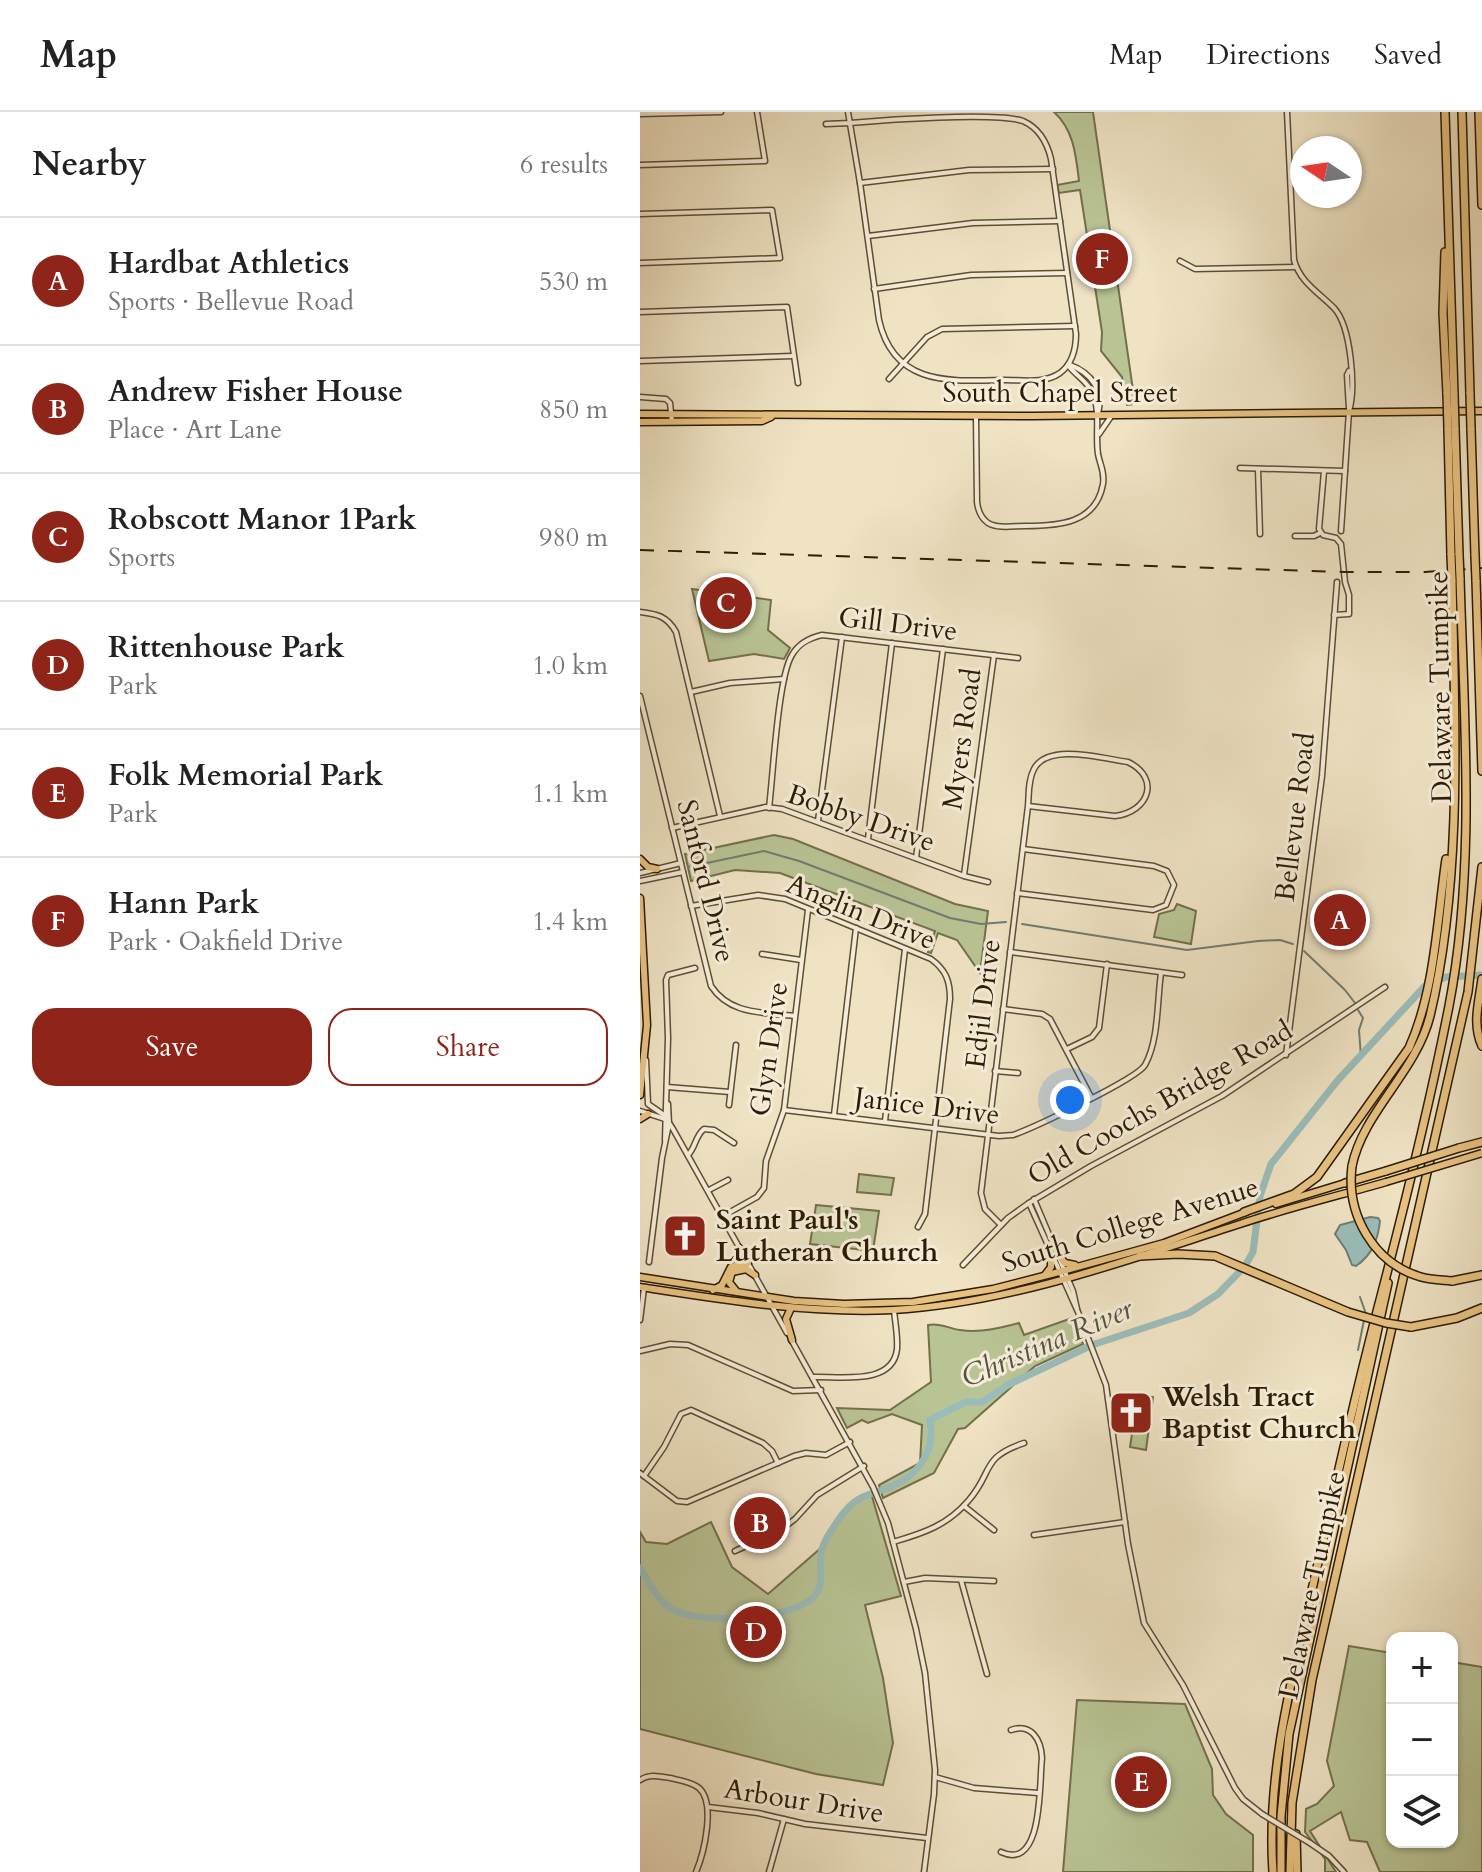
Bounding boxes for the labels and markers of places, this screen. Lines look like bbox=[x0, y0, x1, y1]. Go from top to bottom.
pin: F bbox=[1076, 229, 1128, 289]
pin: C bbox=[700, 573, 752, 633]
pin: A bbox=[1314, 890, 1366, 950]
place label: Saint Paul's Lutheran Church bbox=[716, 1201, 939, 1271]
church icon: Saint Paul's Lutheran Church bbox=[661, 1212, 709, 1260]
place label: Welsh Tract Baptist Church bbox=[1161, 1378, 1357, 1448]
church icon: Welsh Tract Baptist Church bbox=[1107, 1389, 1155, 1437]
pin: B bbox=[734, 1493, 786, 1553]
pin: D bbox=[730, 1602, 782, 1662]
pin: E bbox=[1115, 1752, 1167, 1812]

